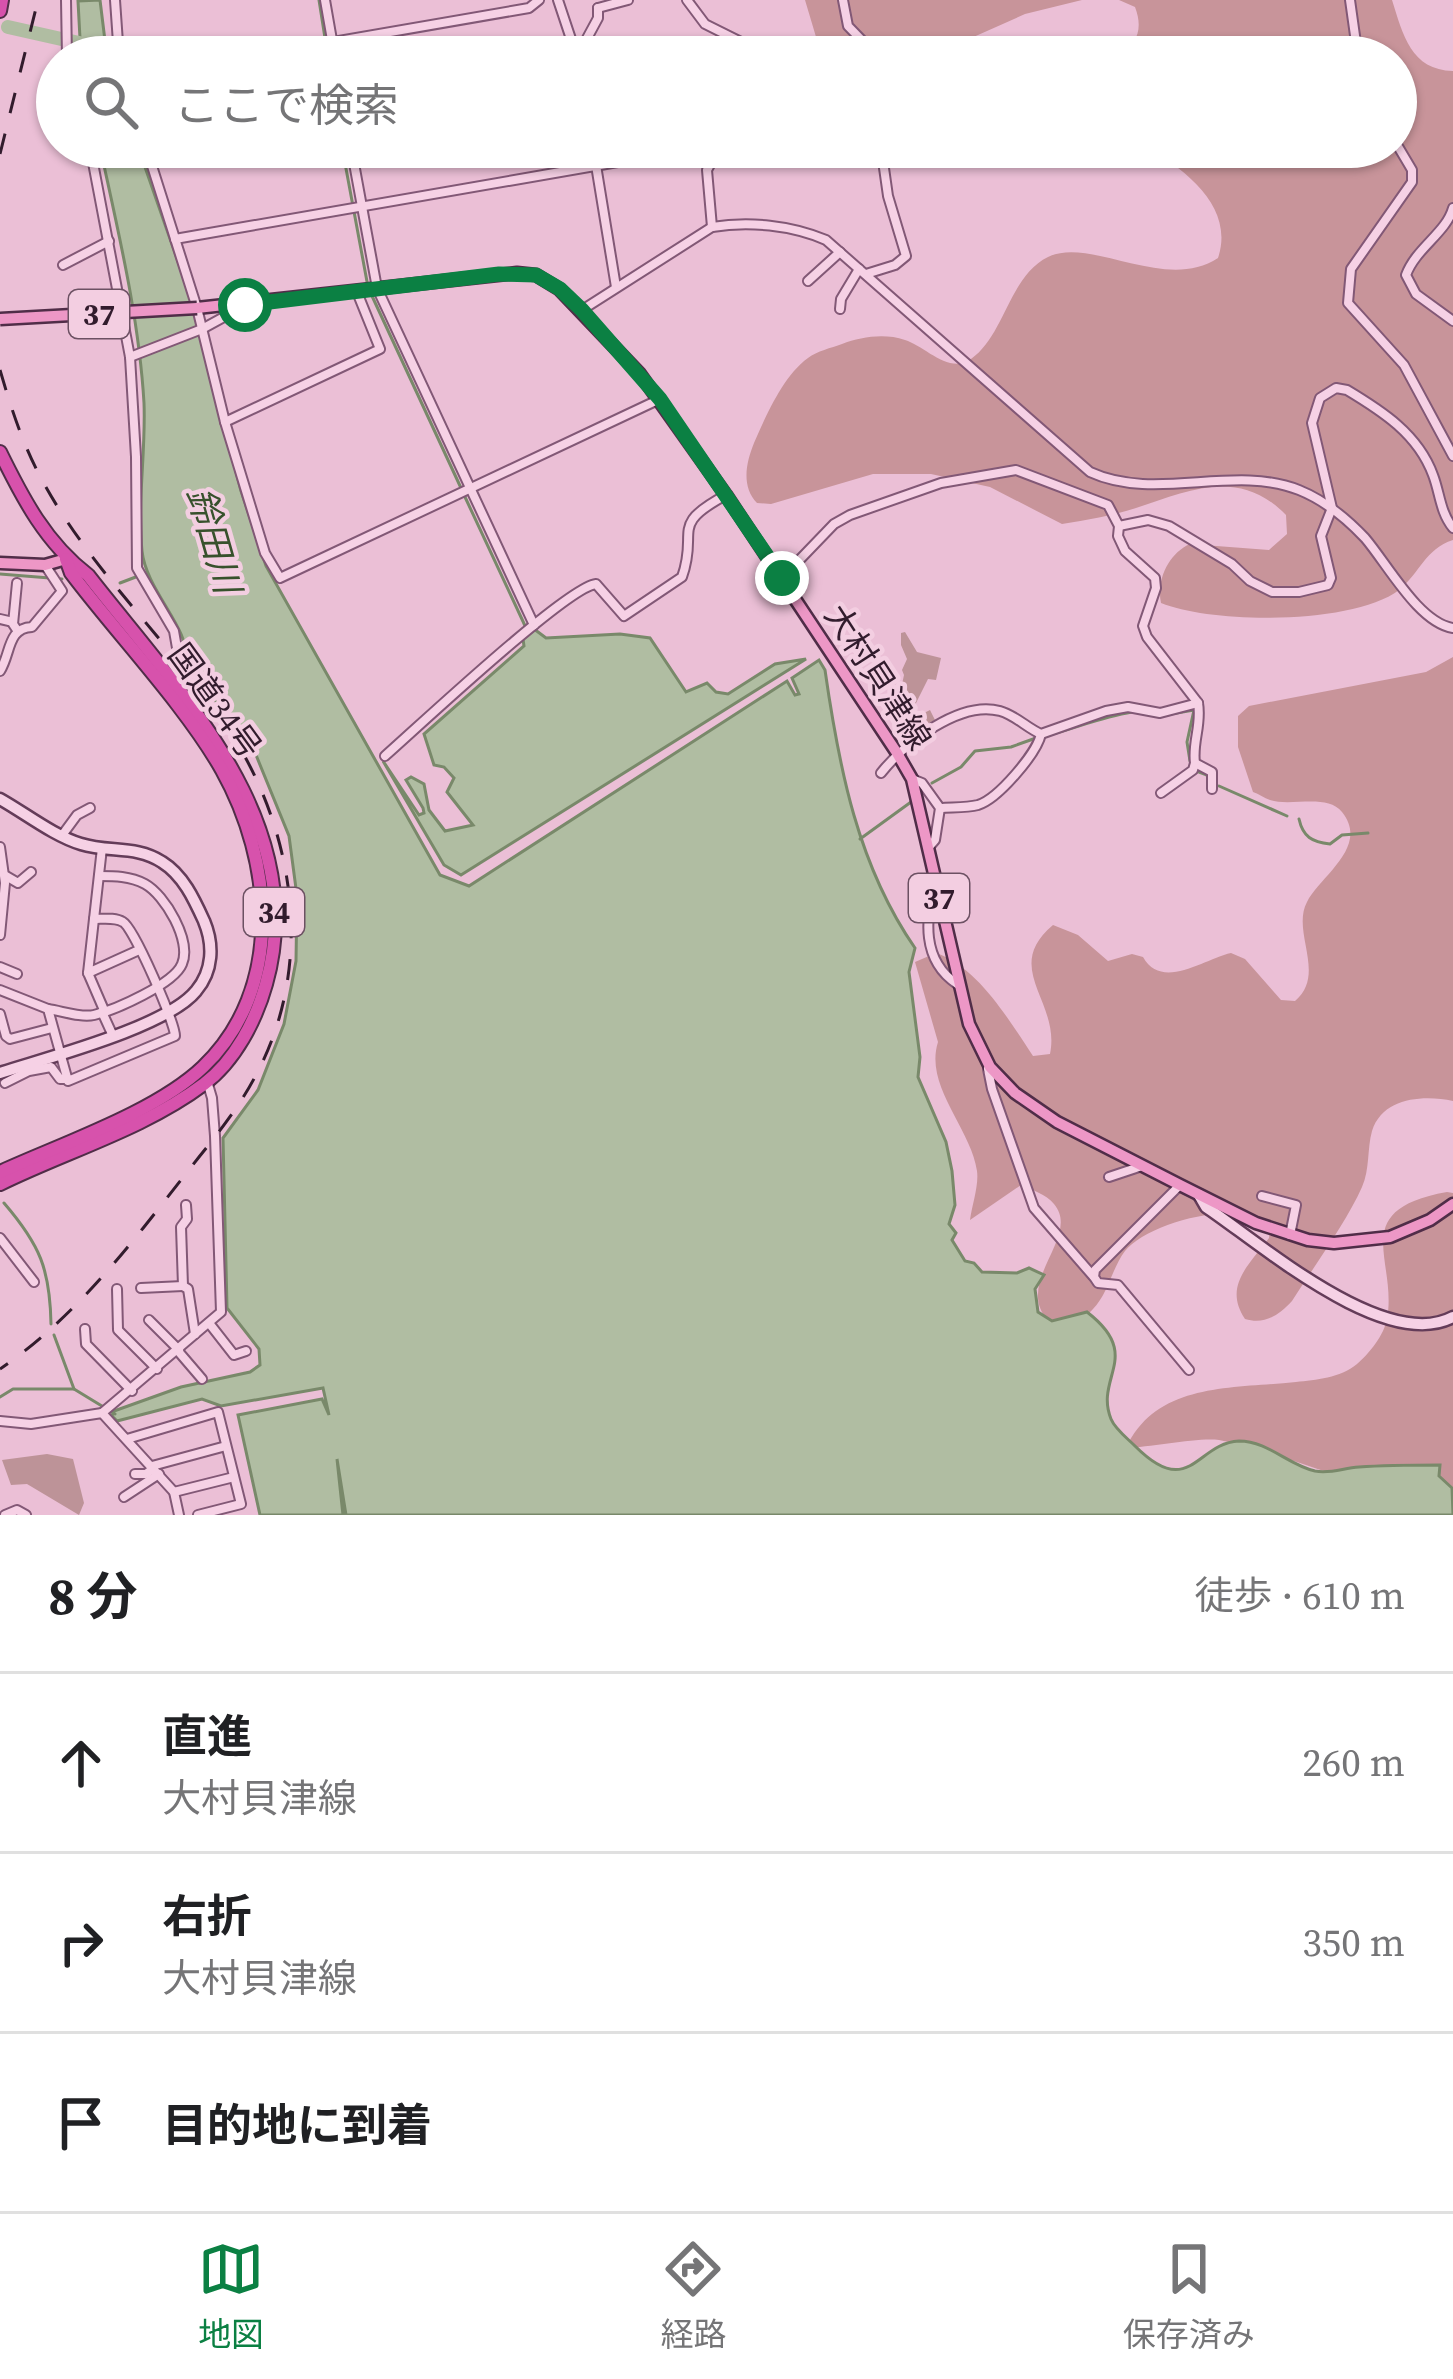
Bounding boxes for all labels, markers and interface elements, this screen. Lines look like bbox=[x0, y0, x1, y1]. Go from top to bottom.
search box bbox=[36, 36, 1417, 168]
icon: search bbox=[78, 69, 144, 135]
text: ここで検索 bbox=[174, 74, 399, 136]
route start bbox=[218, 278, 272, 332]
road number: 37 bbox=[69, 290, 129, 338]
water label: 鈴田川 bbox=[176, 481, 254, 602]
route end bbox=[755, 551, 809, 605]
street label: 大村貝津線 bbox=[814, 596, 942, 758]
street label: 国道34号 bbox=[158, 634, 272, 768]
road number: 37 bbox=[909, 874, 969, 922]
road number: 34 bbox=[244, 888, 304, 936]
text: 8 分 bbox=[48, 1561, 138, 1631]
text: 徒歩 · 610 m bbox=[1194, 1569, 1405, 1622]
text: 直進 bbox=[162, 1705, 252, 1767]
icon: ahead bbox=[48, 1730, 114, 1796]
text: 260 m bbox=[1302, 1736, 1405, 1789]
text: 大村貝津線 bbox=[162, 1772, 357, 1825]
text: 右折 bbox=[162, 1885, 252, 1947]
icon: right bbox=[48, 1910, 114, 1976]
text: 350 m bbox=[1302, 1916, 1405, 1969]
text: 大村貝津線 bbox=[162, 1952, 357, 2005]
icon: arrive bbox=[48, 2090, 114, 2156]
text: 目的地に到着 bbox=[162, 2094, 432, 2156]
tab: 地図 bbox=[198, 2236, 264, 2357]
tab: 経路 bbox=[660, 2236, 726, 2357]
tab: 保存済み bbox=[1123, 2236, 1255, 2357]

